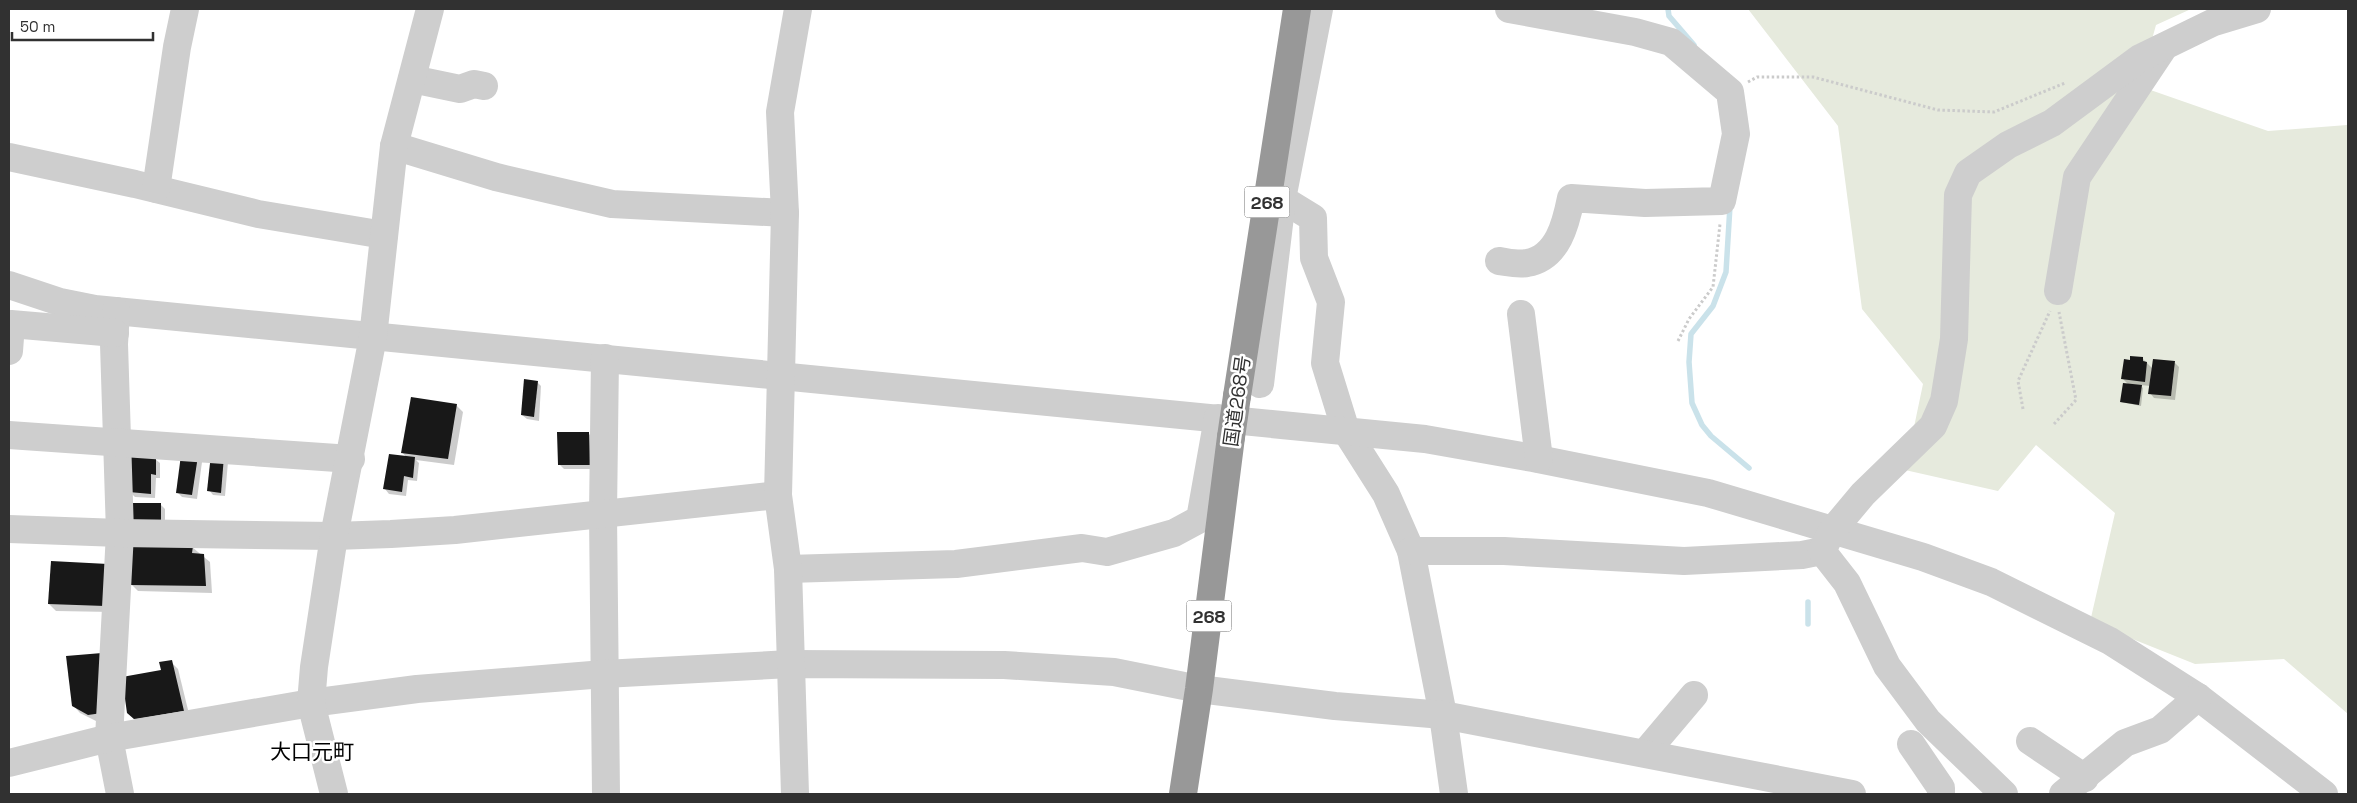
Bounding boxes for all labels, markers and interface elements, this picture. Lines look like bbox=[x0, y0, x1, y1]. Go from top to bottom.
scale bar bbox=[12, 10, 154, 42]
text: 50 m bbox=[20, 17, 55, 36]
road number: 268 bbox=[1244, 186, 1290, 218]
street label: 国道268号 bbox=[1218, 354, 1256, 448]
road number: 268 bbox=[1186, 600, 1232, 632]
district label: 大口元町 bbox=[270, 738, 354, 765]

